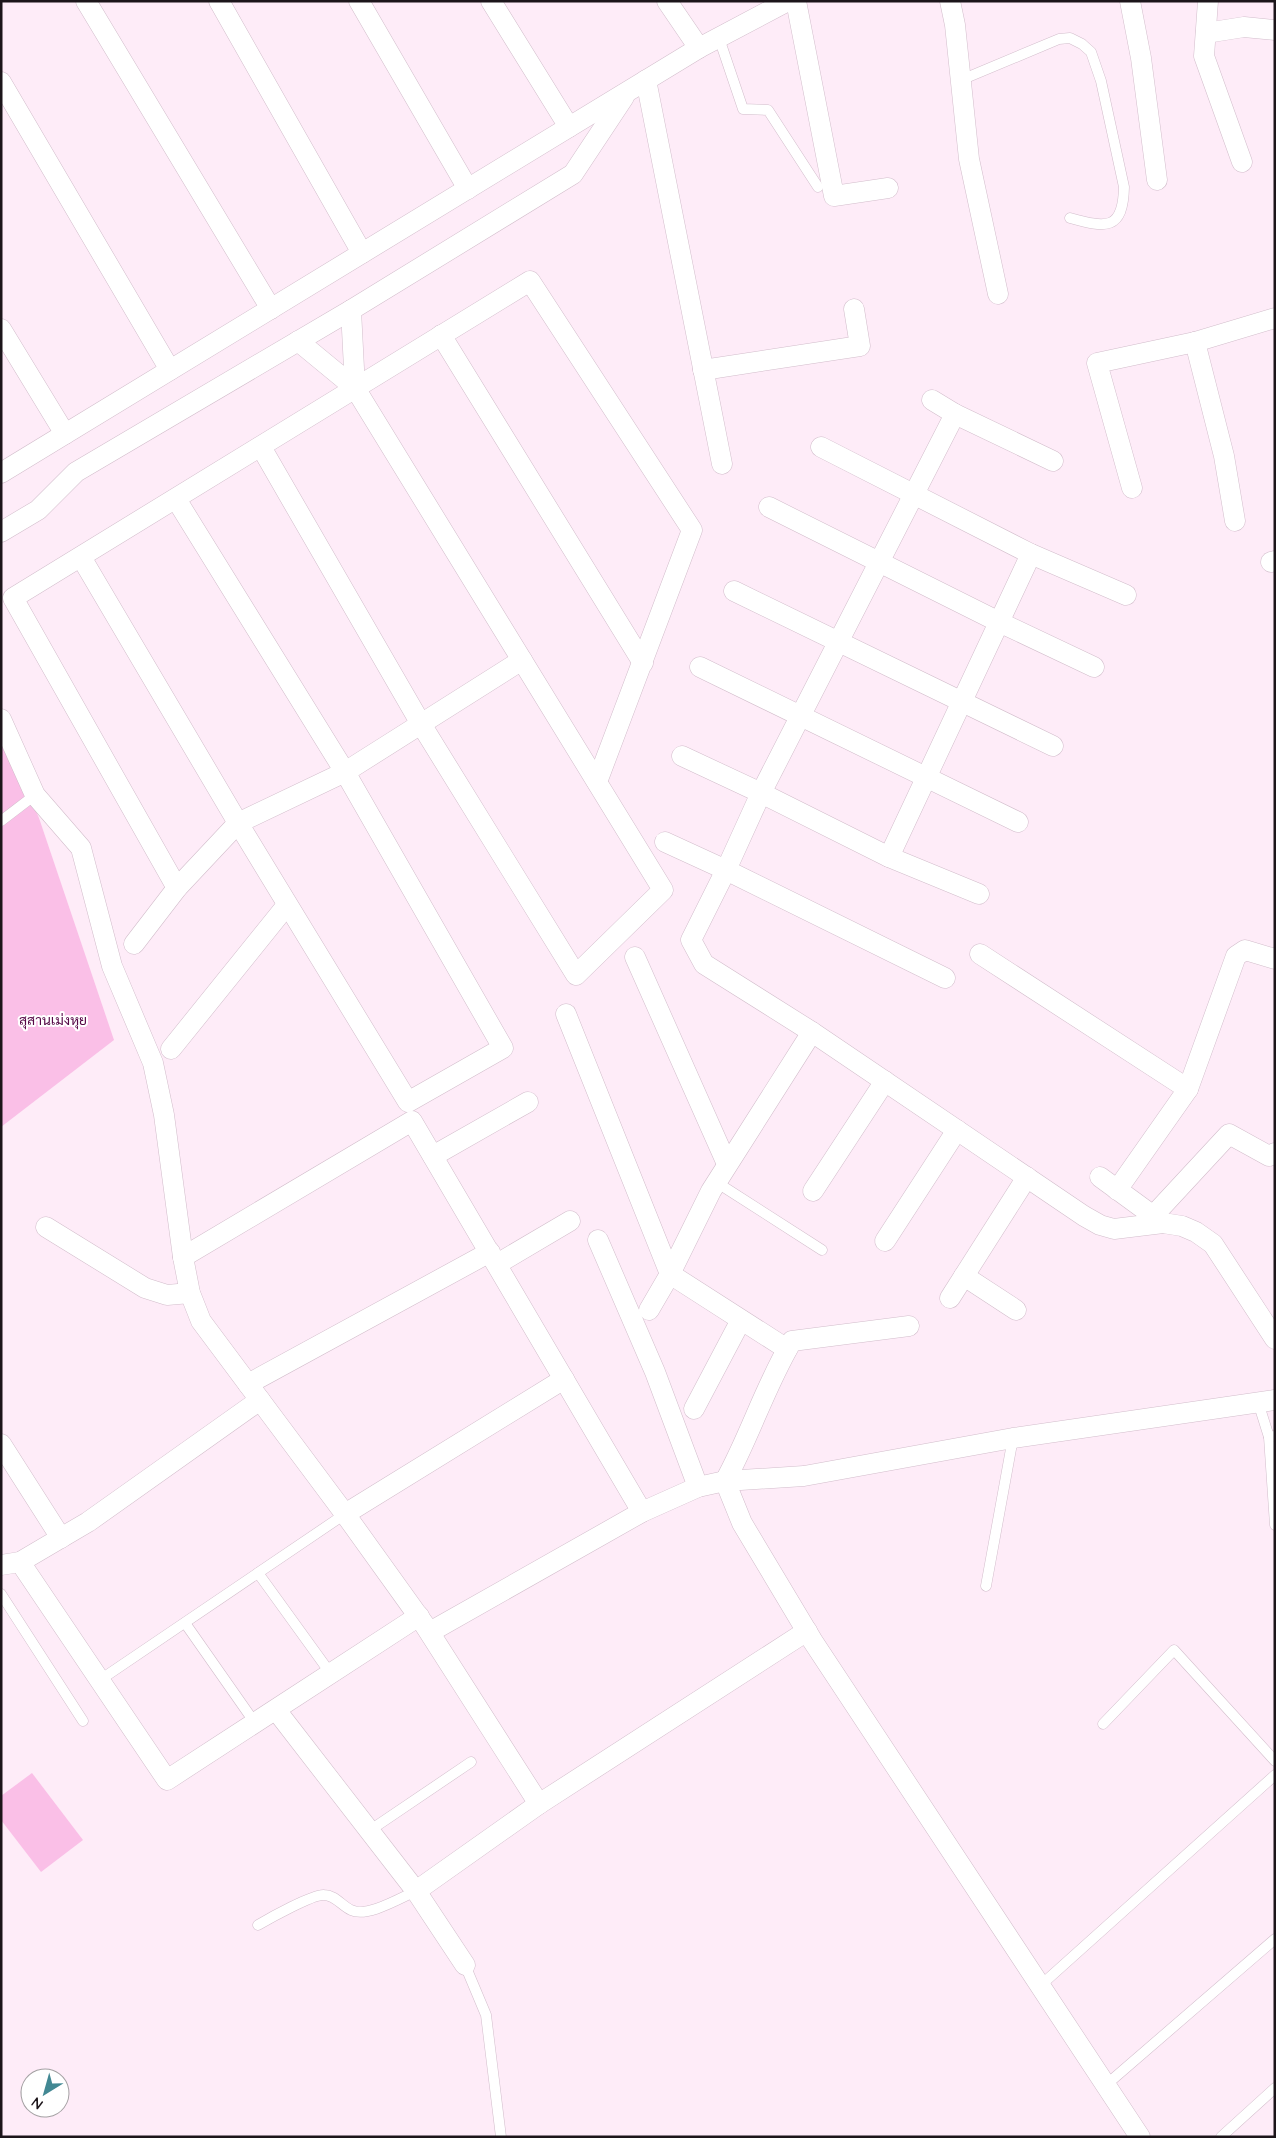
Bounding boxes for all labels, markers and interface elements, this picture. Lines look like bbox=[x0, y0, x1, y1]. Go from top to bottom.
park label: สุสานเม่งหุย bbox=[19, 1011, 87, 1030]
north arrow bbox=[20, 2068, 70, 2118]
text: N bbox=[28, 2093, 47, 2114]

